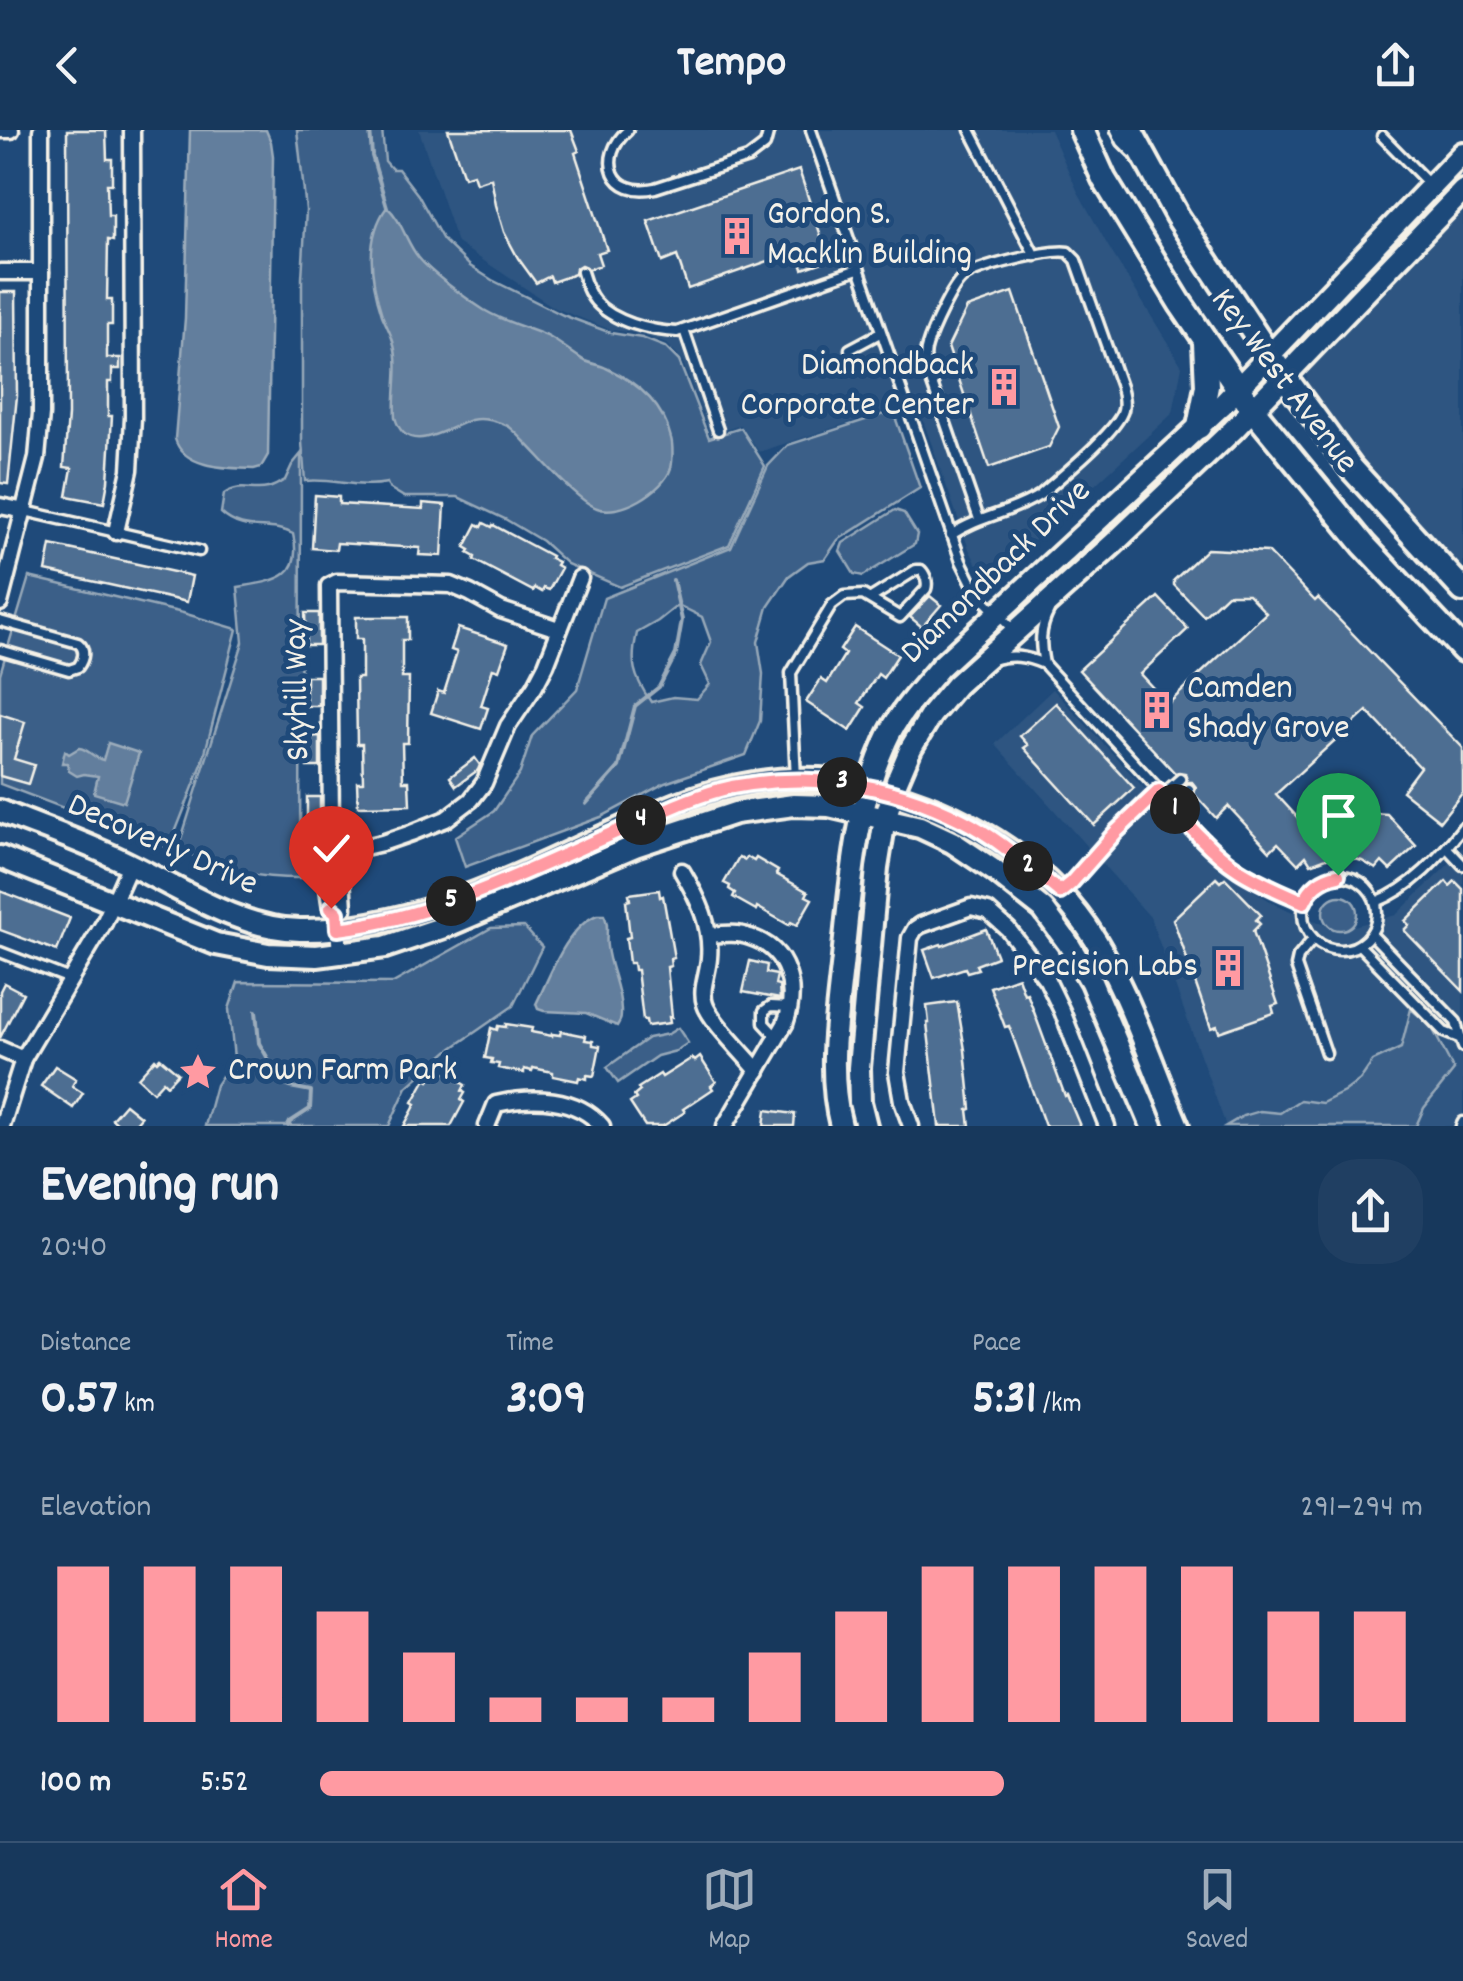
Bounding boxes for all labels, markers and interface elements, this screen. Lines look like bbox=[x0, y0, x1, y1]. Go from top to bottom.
text: Tempo bbox=[677, 33, 786, 97]
icon: back bbox=[40, 38, 95, 93]
icon: share bbox=[1368, 38, 1423, 93]
place label: Gordon S. Macklin Building bbox=[767, 191, 972, 281]
building icon: Gordon S. Macklin Building bbox=[716, 215, 758, 257]
street label: Key West Avenue bbox=[1197, 279, 1369, 485]
place label: Diamondback Corporate Center bbox=[741, 342, 974, 432]
building icon: Diamondback Corporate Center bbox=[983, 366, 1025, 408]
street label: Diamondback Drive bbox=[890, 469, 1104, 677]
street label: Skyhill Way bbox=[273, 618, 325, 761]
place label: Camden Shady Grove bbox=[1187, 665, 1350, 755]
building icon: Camden Shady Grove bbox=[1136, 689, 1178, 731]
pin: 3 bbox=[817, 757, 867, 807]
text: 3 bbox=[836, 762, 848, 802]
pin bbox=[1296, 773, 1381, 876]
street label: Decoverly Drive bbox=[59, 782, 265, 910]
pin: 1 bbox=[1150, 784, 1200, 834]
icon: arrive bbox=[1311, 788, 1366, 843]
text: 1 bbox=[1172, 789, 1178, 829]
pin: 4 bbox=[616, 795, 666, 845]
text: 4 bbox=[635, 800, 647, 840]
pin bbox=[289, 806, 374, 909]
icon: check bbox=[304, 821, 359, 876]
pin: 2 bbox=[1003, 841, 1053, 891]
text: 2 bbox=[1022, 846, 1034, 886]
pin: 5 bbox=[426, 876, 476, 926]
text: 5 bbox=[445, 881, 457, 921]
place label: Precision Labs bbox=[1012, 943, 1198, 993]
building icon: Precision Labs bbox=[1207, 947, 1249, 989]
place label: Crown Farm Park bbox=[228, 1047, 457, 1097]
place icon: Crown Farm Park bbox=[177, 1051, 219, 1093]
text: Evening run bbox=[40, 1149, 279, 1228]
button: share bbox=[1318, 1159, 1423, 1264]
text: 20:40 bbox=[40, 1226, 107, 1272]
text: Distance bbox=[40, 1325, 131, 1365]
text: Time bbox=[506, 1325, 554, 1365]
text: Pace bbox=[972, 1325, 1021, 1365]
text: 0.57 bbox=[40, 1365, 118, 1437]
text: 3:09 bbox=[506, 1365, 587, 1437]
text: 5:31 bbox=[972, 1365, 1037, 1437]
text: km bbox=[118, 1386, 155, 1426]
text: /km bbox=[1037, 1386, 1082, 1426]
text: Elevation bbox=[40, 1486, 151, 1532]
text: 291–294 m bbox=[1300, 1486, 1423, 1532]
text: 100 m bbox=[40, 1761, 111, 1807]
text: 5:52 bbox=[200, 1761, 249, 1807]
tab: Home bbox=[215, 1862, 273, 1962]
tab: Map bbox=[702, 1862, 757, 1962]
tab: Saved bbox=[1186, 1862, 1248, 1962]

